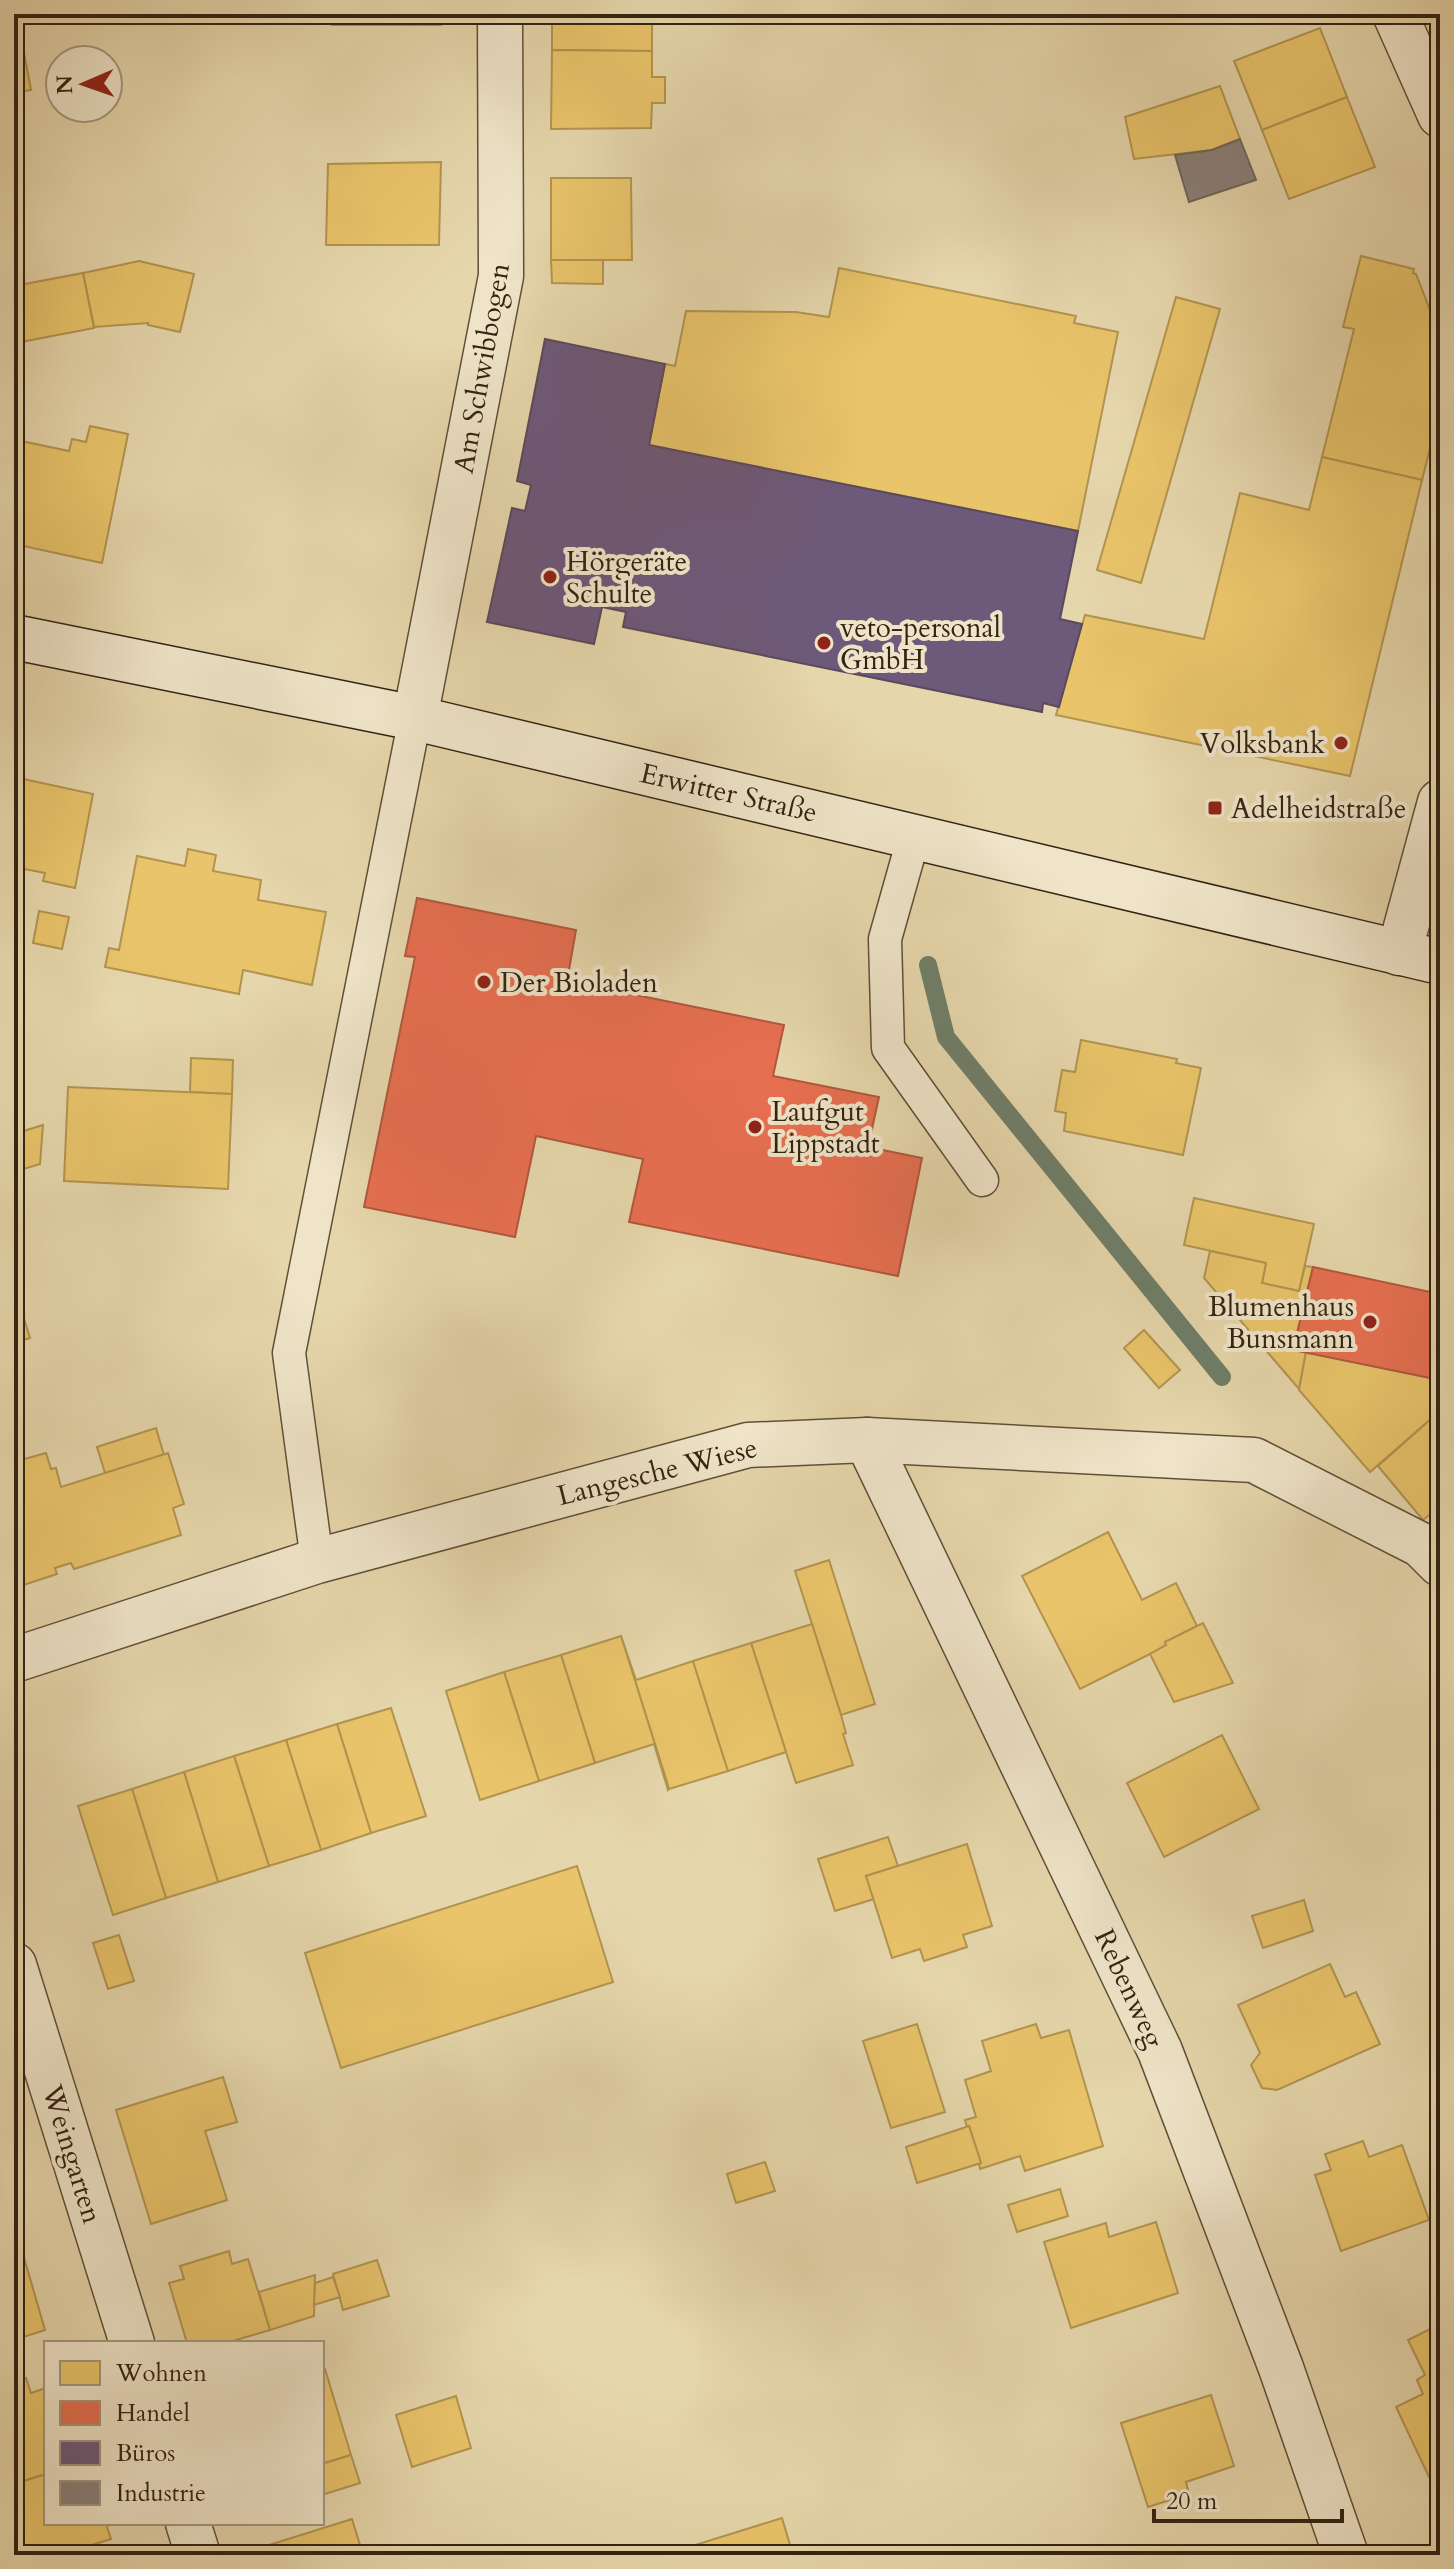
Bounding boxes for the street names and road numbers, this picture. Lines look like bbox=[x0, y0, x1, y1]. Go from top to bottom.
street label: Am Schwibbogen bbox=[445, 260, 519, 476]
street label: Erwitter Straße bbox=[637, 754, 821, 832]
street label: Langesche Wiese bbox=[553, 1429, 761, 1515]
street label: Rebenweg bbox=[1085, 1923, 1173, 2054]
street label: Weingarten bbox=[33, 2079, 111, 2228]

